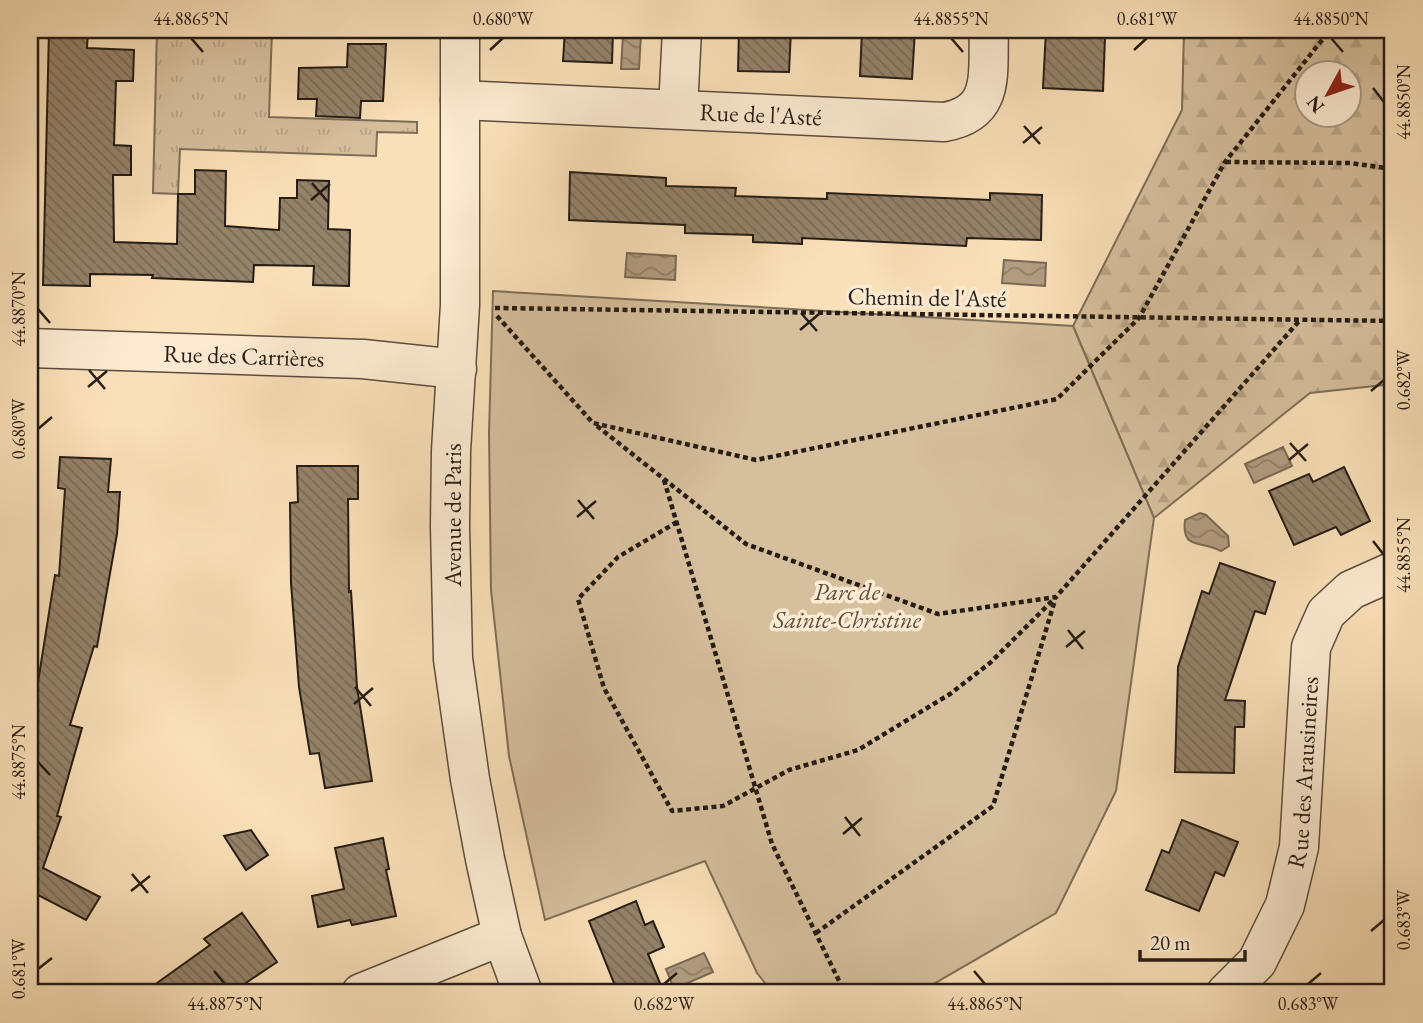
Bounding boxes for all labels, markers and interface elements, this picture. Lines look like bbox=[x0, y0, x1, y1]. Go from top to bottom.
text: 44.8865°N bbox=[153, 7, 229, 30]
text: 0.680°W bbox=[473, 7, 534, 30]
text: 44.8855°N bbox=[913, 7, 989, 30]
text: 0.681°W bbox=[1117, 7, 1178, 30]
text: 44.8850°N bbox=[1293, 7, 1369, 30]
north arrow bbox=[1294, 60, 1364, 130]
text: 44.8850°N bbox=[1392, 64, 1415, 140]
text: N bbox=[1300, 90, 1330, 119]
street label: Rue de l'Asté bbox=[699, 95, 822, 132]
text: 44.8870°N bbox=[7, 271, 30, 347]
street label: Chemin de l'Asté bbox=[847, 280, 1007, 314]
street label: Rue des Carrières bbox=[163, 337, 325, 373]
text: 0.682°W bbox=[1392, 349, 1415, 410]
text: 0.680°W bbox=[7, 398, 30, 459]
street label: Avenue de Paris bbox=[437, 443, 468, 588]
text: 44.8855°N bbox=[1392, 517, 1415, 593]
park label: Parc de Sainte-Christine bbox=[772, 576, 922, 635]
street label: Rue des Arausineires bbox=[1279, 676, 1325, 871]
text: 44.8875°N bbox=[7, 724, 30, 800]
text: 0.683°W bbox=[1392, 889, 1415, 950]
scale bar bbox=[1140, 918, 1244, 962]
text: 20 m bbox=[1150, 929, 1191, 956]
text: 0.681°W bbox=[7, 938, 30, 999]
text: 44.8875°N bbox=[187, 992, 263, 1015]
text: 0.682°W bbox=[634, 992, 695, 1015]
text: 44.8865°N bbox=[947, 992, 1023, 1015]
text: 0.683°W bbox=[1278, 992, 1339, 1015]

